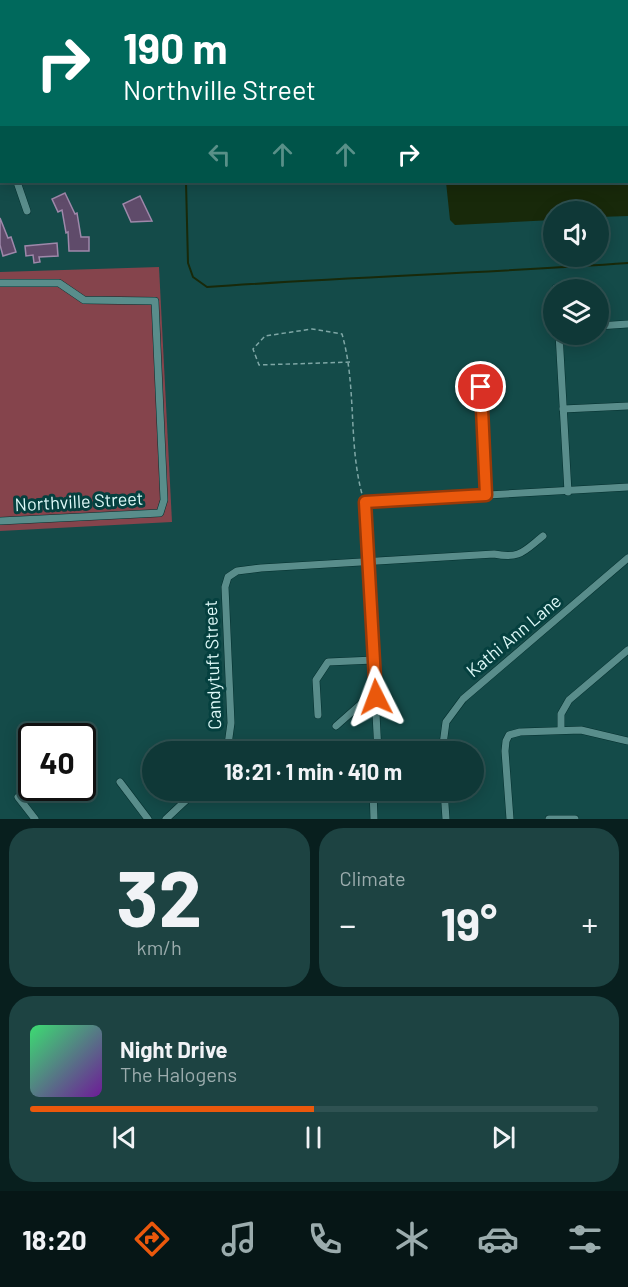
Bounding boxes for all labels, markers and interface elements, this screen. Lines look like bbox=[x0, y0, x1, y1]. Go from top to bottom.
text: 190 m bbox=[123, 22, 228, 72]
icon: right bbox=[24, 24, 102, 102]
text: Northville Street bbox=[123, 73, 316, 105]
icon: left bbox=[203, 138, 236, 171]
icon: ahead bbox=[266, 138, 299, 171]
icon: ahead bbox=[329, 138, 362, 171]
icon: right bbox=[392, 138, 425, 171]
map controls bbox=[543, 201, 609, 345]
button: sound bbox=[543, 201, 609, 267]
button: layers bbox=[543, 279, 609, 345]
pin bbox=[455, 361, 506, 412]
icon: arrive bbox=[464, 370, 497, 403]
street label: Northville Street bbox=[14, 487, 144, 515]
street label: Kathi Ann Lane bbox=[461, 589, 565, 681]
street label: Candytuft Street bbox=[199, 600, 225, 730]
position arrow bbox=[344, 665, 408, 729]
speed limit sign: 40 bbox=[18, 723, 96, 801]
text: 18:21 · 1 min · 410 m bbox=[224, 758, 402, 784]
text: 32 bbox=[116, 849, 202, 943]
text: Climate bbox=[340, 866, 406, 890]
text: 19° bbox=[440, 896, 497, 950]
text: − bbox=[340, 904, 356, 944]
text: + bbox=[582, 904, 598, 944]
text: km/h bbox=[137, 935, 182, 959]
text: Night Drive bbox=[120, 1036, 228, 1062]
text: The Halogens bbox=[120, 1062, 237, 1086]
icon: previous bbox=[108, 1121, 141, 1154]
icon: pause bbox=[297, 1121, 330, 1154]
icon: next bbox=[487, 1121, 520, 1154]
icon: directions bbox=[131, 1218, 173, 1260]
icon: music bbox=[218, 1218, 260, 1260]
icon: phone bbox=[304, 1218, 346, 1260]
icon: climate bbox=[391, 1218, 433, 1260]
icon: car bbox=[477, 1218, 519, 1260]
icon: filters bbox=[564, 1218, 606, 1260]
text: 18:20 bbox=[22, 1223, 87, 1255]

